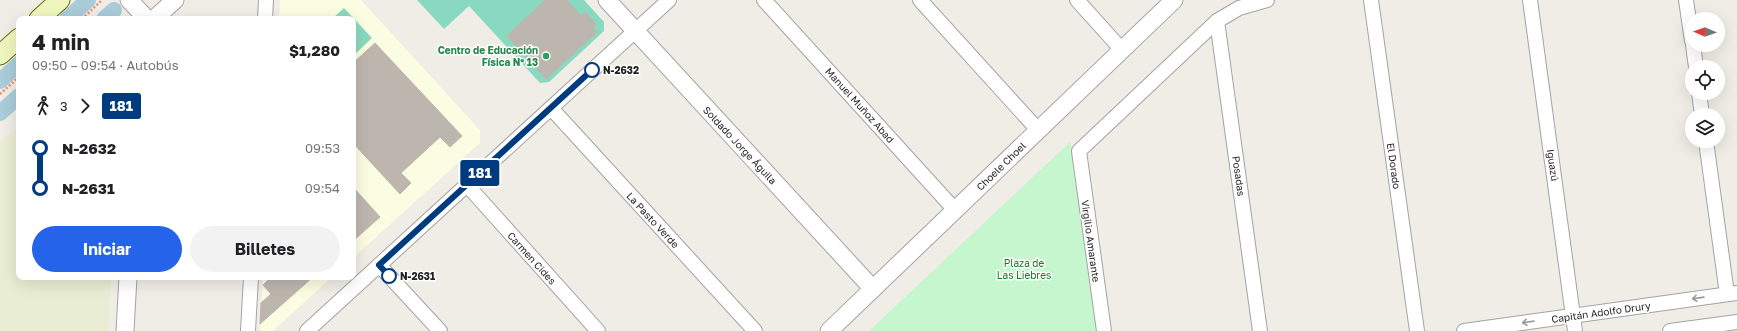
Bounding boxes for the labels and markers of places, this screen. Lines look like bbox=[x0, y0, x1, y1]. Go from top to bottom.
place label: Centro de Educación Física N° 13 bbox=[438, 44, 538, 68]
marker: Centro de Educación Física N° 13 bbox=[541, 51, 551, 61]
marker: N-2632 bbox=[584, 62, 600, 78]
place label: N-2632 bbox=[603, 64, 639, 76]
marker: N-2631 bbox=[381, 268, 397, 284]
place label: N-2631 bbox=[400, 270, 435, 282]

